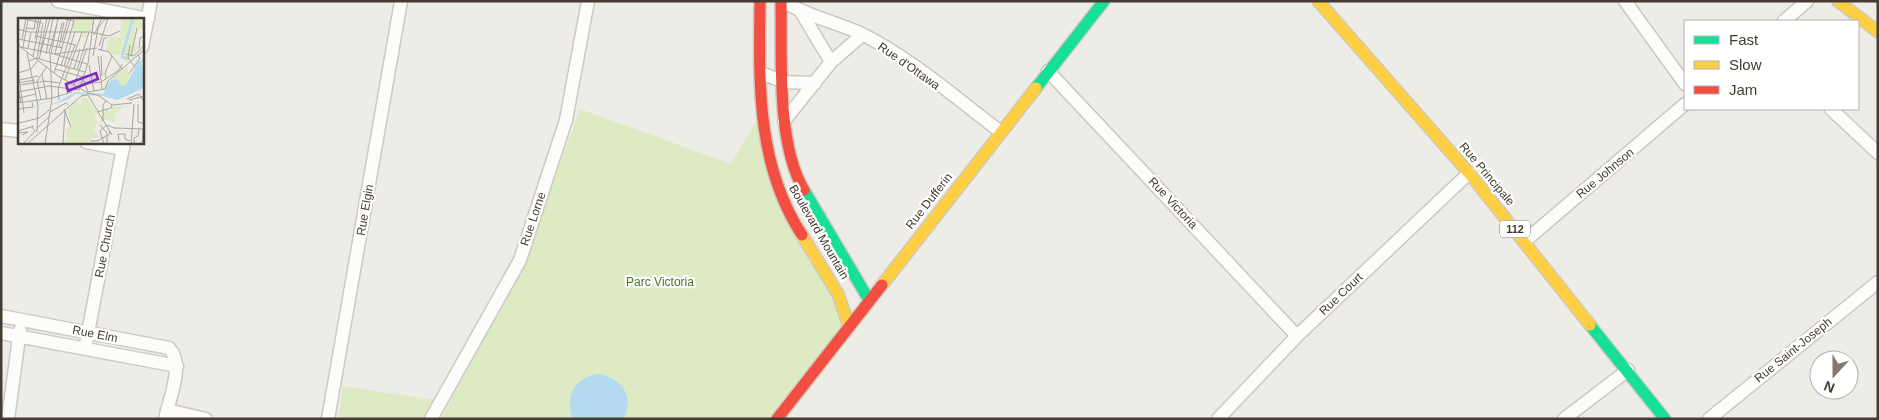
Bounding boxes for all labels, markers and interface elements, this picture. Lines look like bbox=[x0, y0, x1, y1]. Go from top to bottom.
inset map bbox=[18, 18, 144, 144]
legend bbox=[1684, 20, 1859, 110]
text: Fast bbox=[1729, 31, 1759, 48]
street label: Rue d'Ottawa bbox=[875, 40, 943, 93]
text: Slow bbox=[1729, 56, 1762, 73]
text: Jam bbox=[1729, 81, 1757, 98]
street label: Rue Principale bbox=[1457, 140, 1518, 209]
street label: Rue Johnson bbox=[1573, 145, 1637, 201]
street label: Rue Dufferin bbox=[903, 170, 955, 232]
street label: Rue Victoria bbox=[1146, 174, 1201, 232]
street label: Boulevard Mountain bbox=[786, 182, 852, 282]
street label: Rue Elgin bbox=[354, 183, 376, 237]
street label: Rue Lorne bbox=[517, 190, 549, 248]
street label: Rue Church bbox=[92, 213, 118, 279]
road number: 112 bbox=[1500, 220, 1530, 238]
street label: Rue Court bbox=[1316, 270, 1366, 318]
park label: Parc Victoria bbox=[626, 275, 694, 289]
street label: Rue Saint-Joseph bbox=[1752, 315, 1834, 385]
street label: Rue Elm bbox=[71, 323, 119, 345]
north arrow bbox=[1809, 350, 1859, 400]
text: N bbox=[1822, 378, 1837, 396]

